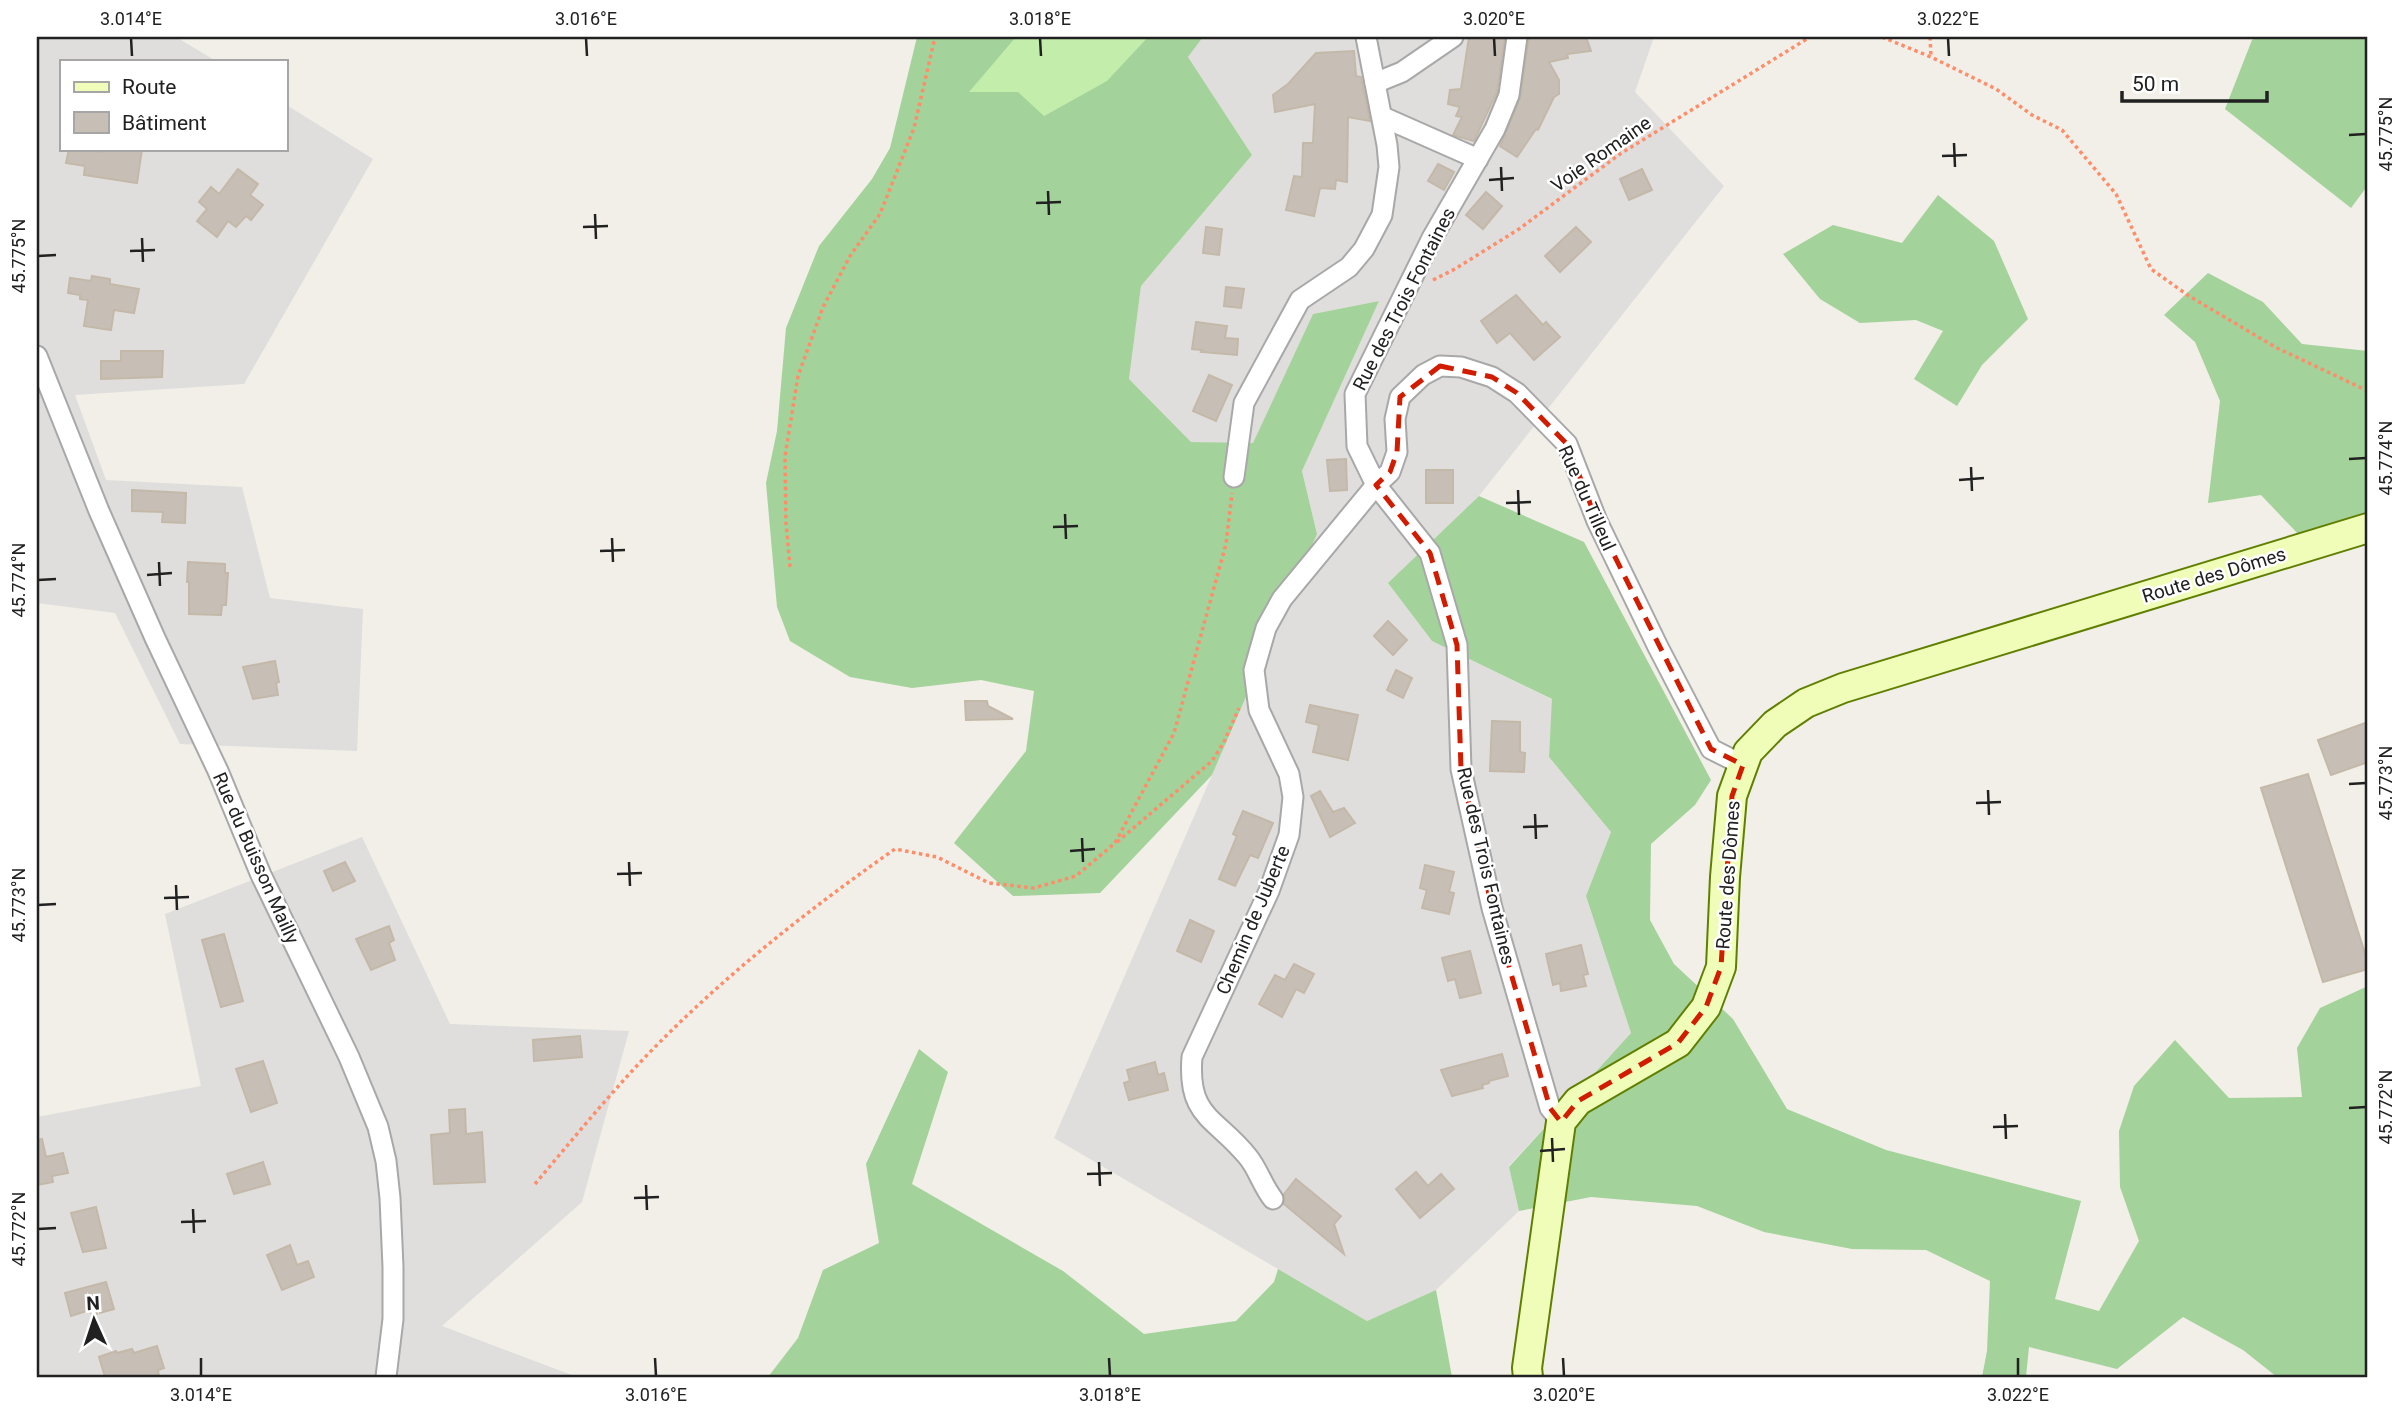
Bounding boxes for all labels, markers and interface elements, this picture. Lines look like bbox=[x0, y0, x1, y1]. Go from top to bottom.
text: 3.014°E bbox=[100, 8, 162, 29]
text: 3.016°E bbox=[555, 8, 617, 29]
text: 3.018°E bbox=[1009, 8, 1071, 29]
text: 3.020°E bbox=[1463, 8, 1525, 29]
text: 3.022°E bbox=[1917, 8, 1979, 29]
legend bbox=[60, 60, 287, 150]
scale bar bbox=[2122, 60, 2267, 104]
text: 50 m bbox=[2132, 72, 2179, 96]
text: Route bbox=[122, 75, 177, 99]
text: 45.775°N bbox=[2375, 97, 2396, 171]
text: Bâtiment bbox=[122, 111, 207, 135]
street label: Voie Romaine bbox=[1547, 111, 1655, 197]
street label: Rue des Trois Fontaines bbox=[1348, 204, 1460, 394]
text: 45.775°N bbox=[8, 219, 29, 293]
text: 45.774°N bbox=[2375, 421, 2396, 495]
street label: Rue du Tilleul bbox=[1554, 442, 1620, 554]
street label: Route des Dômes bbox=[2139, 542, 2289, 608]
text: 45.774°N bbox=[8, 543, 29, 617]
text: 45.773°N bbox=[2375, 746, 2396, 820]
street label: Rue des Trois Fontaines bbox=[1452, 765, 1520, 967]
street label: Rue du Buisson Mailly bbox=[208, 769, 304, 947]
street label: Route des Dômes bbox=[1711, 800, 1745, 950]
street label: Chemin de Juberte bbox=[1211, 842, 1295, 998]
text: 45.773°N bbox=[8, 868, 29, 942]
text: 45.772°N bbox=[2375, 1070, 2396, 1144]
text: 45.772°N bbox=[8, 1192, 29, 1266]
north arrow bbox=[60, 1284, 130, 1354]
text: N bbox=[86, 1292, 100, 1315]
text: 3.014°E bbox=[170, 1384, 232, 1405]
text: 3.016°E bbox=[625, 1384, 687, 1405]
text: 3.018°E bbox=[1079, 1384, 1141, 1405]
text: 3.020°E bbox=[1533, 1384, 1595, 1405]
text: 3.022°E bbox=[1987, 1384, 2049, 1405]

